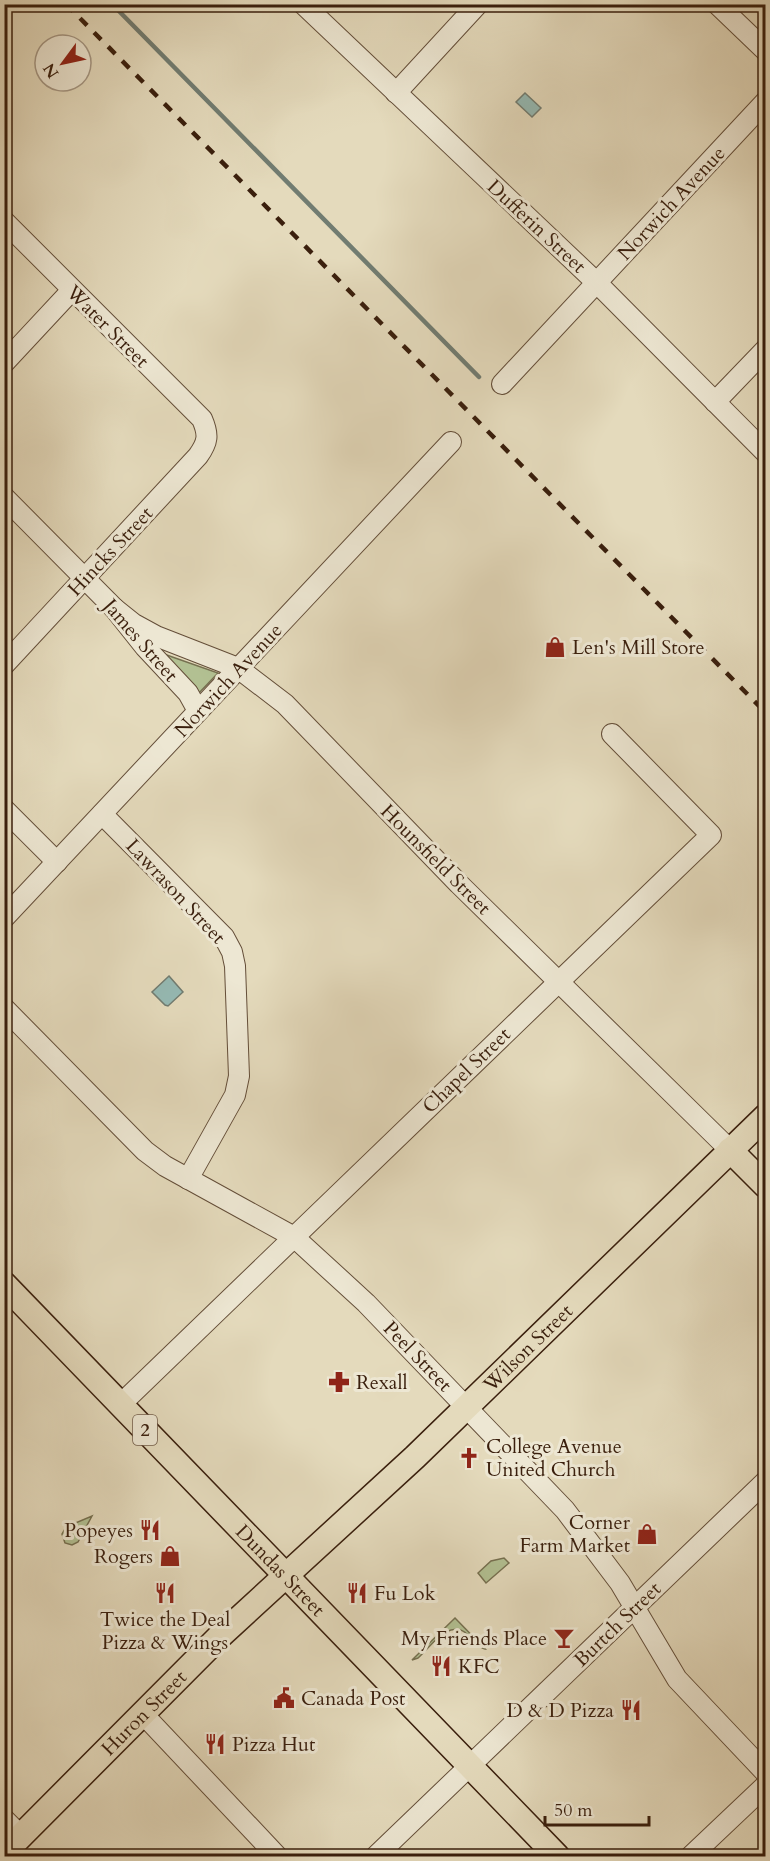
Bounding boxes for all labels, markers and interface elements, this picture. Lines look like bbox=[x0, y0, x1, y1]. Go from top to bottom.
north arrow bbox=[33, 33, 93, 93]
text: N bbox=[38, 59, 64, 82]
street label: Norwich Avenue bbox=[611, 140, 731, 266]
street label: Dufferin Street bbox=[481, 173, 592, 280]
street label: Water Street bbox=[60, 278, 155, 374]
street label: Hincks Street bbox=[62, 500, 159, 602]
street label: James Street bbox=[95, 591, 185, 688]
street label: Norwich Avenue bbox=[168, 617, 288, 743]
place label: Len's Mill Store bbox=[572, 634, 705, 661]
shop icon: Len's Mill Store bbox=[543, 635, 567, 659]
street label: Hounsfield Street bbox=[374, 798, 497, 921]
street label: Lawrason Street bbox=[120, 833, 232, 950]
street label: Chapel Street bbox=[416, 1021, 517, 1119]
street label: Wilson Street bbox=[477, 1298, 579, 1398]
street label: Peel Street bbox=[377, 1315, 459, 1398]
place label: Rexall bbox=[356, 1369, 408, 1396]
pharmacy icon: Rexall bbox=[327, 1370, 351, 1394]
road number: 2 bbox=[133, 1415, 157, 1445]
place label: College Avenue United Church bbox=[486, 1433, 622, 1483]
church icon: College Avenue United Church bbox=[457, 1446, 481, 1470]
place label: Corner Farm Market bbox=[520, 1509, 631, 1559]
place label: Popeyes bbox=[64, 1517, 133, 1544]
restaurant icon: Popeyes bbox=[138, 1518, 162, 1542]
street label: Dundas Street bbox=[230, 1519, 332, 1623]
shop icon: Corner Farm Market bbox=[635, 1522, 659, 1546]
place label: Rogers bbox=[94, 1543, 153, 1570]
shop icon: Rogers bbox=[158, 1544, 182, 1568]
street label: Burtch Street bbox=[568, 1575, 667, 1673]
place label: Fu Lok bbox=[374, 1580, 436, 1607]
restaurant icon: Twice the Deal Pizza & Wings bbox=[153, 1581, 177, 1605]
restaurant icon: Fu Lok bbox=[345, 1581, 369, 1605]
place label: Twice the Deal Pizza & Wings bbox=[100, 1606, 230, 1656]
place label: My Friends Place bbox=[401, 1625, 547, 1652]
bar icon: My Friends Place bbox=[552, 1626, 576, 1650]
place label: KFC bbox=[458, 1653, 500, 1680]
restaurant icon: KFC bbox=[429, 1654, 453, 1678]
street label: Huron Street bbox=[95, 1664, 193, 1762]
place label: Canada Post bbox=[301, 1685, 406, 1712]
public building icon: Canada Post bbox=[272, 1686, 296, 1710]
place label: D & D Pizza bbox=[507, 1697, 614, 1724]
restaurant icon: D & D Pizza bbox=[619, 1698, 643, 1722]
place label: Pizza Hut bbox=[232, 1731, 316, 1758]
restaurant icon: Pizza Hut bbox=[203, 1732, 227, 1756]
scale bar bbox=[545, 1789, 648, 1827]
text: 50 m bbox=[554, 1798, 593, 1823]

